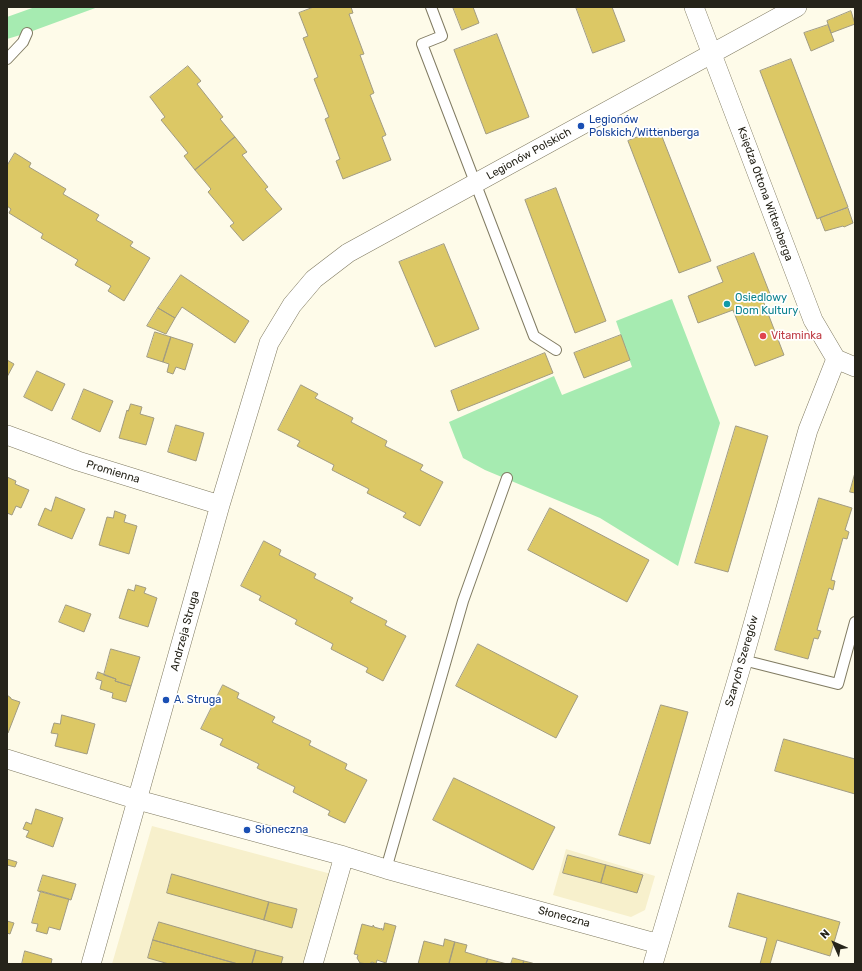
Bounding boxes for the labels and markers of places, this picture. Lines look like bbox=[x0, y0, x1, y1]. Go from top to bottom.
place label: Legionów Polskich/Wittenberga bbox=[589, 113, 699, 139]
marker: Legionów Polskich/Wittenberga bbox=[576, 121, 586, 131]
place label: Osiedlowy Dom Kultury bbox=[735, 291, 798, 317]
marker: Osiedlowy Dom Kultury bbox=[722, 299, 732, 309]
place label: Vitaminka bbox=[771, 329, 822, 343]
marker: Vitaminka bbox=[758, 331, 768, 341]
place label: A. Struga bbox=[174, 693, 221, 707]
marker: A. Struga bbox=[161, 695, 171, 705]
place label: Słoneczna bbox=[255, 823, 308, 837]
marker: Słoneczna bbox=[242, 825, 252, 835]

